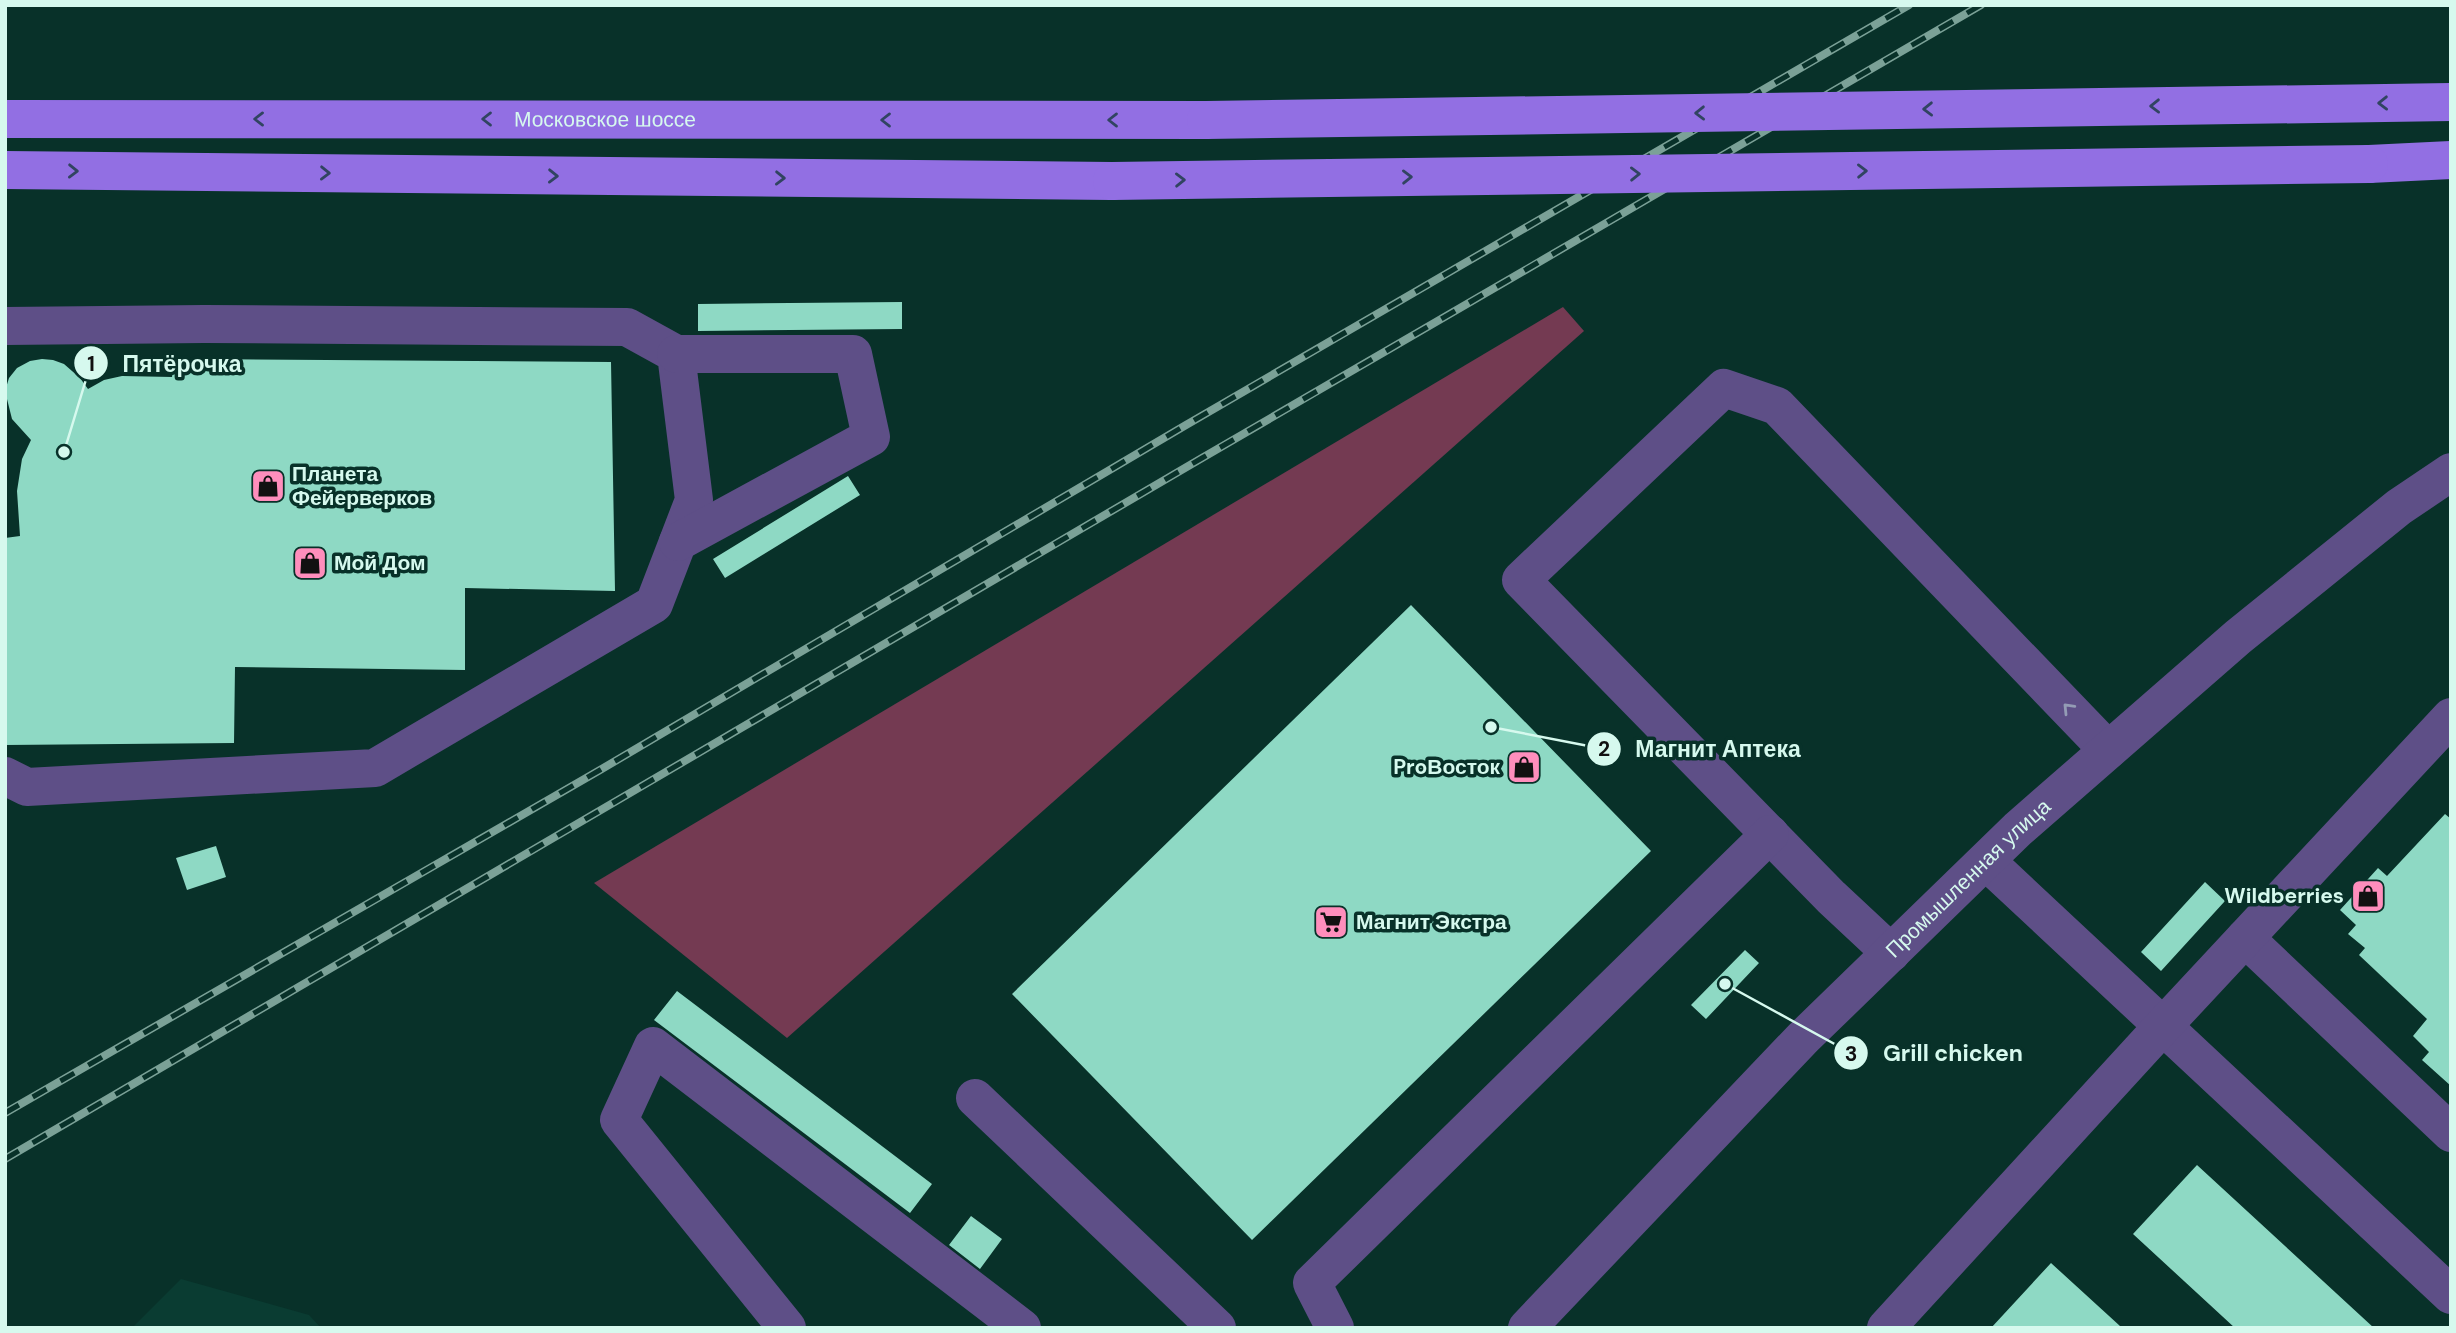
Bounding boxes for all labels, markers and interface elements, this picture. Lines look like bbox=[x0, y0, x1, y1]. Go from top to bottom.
one-way arrow bbox=[2377, 95, 2388, 110]
one-way arrow bbox=[2149, 98, 2160, 114]
one-way arrow bbox=[1922, 102, 1933, 117]
street label: Московское шоссе bbox=[514, 105, 696, 134]
one-way arrow bbox=[1694, 105, 1705, 121]
one-way arrow bbox=[254, 111, 264, 127]
one-way arrow bbox=[481, 111, 492, 127]
one-way arrow bbox=[880, 112, 891, 128]
one-way arrow bbox=[1108, 112, 1118, 128]
one-way arrow bbox=[69, 163, 79, 179]
one-way arrow bbox=[1857, 163, 1868, 179]
one-way arrow bbox=[320, 166, 331, 181]
one-way arrow bbox=[1630, 166, 1640, 182]
one-way arrow bbox=[548, 168, 559, 184]
one-way arrow bbox=[1402, 169, 1413, 185]
one-way arrow bbox=[776, 170, 786, 186]
one-way arrow bbox=[1175, 173, 1186, 188]
callout: Пятёрочка bbox=[74, 341, 256, 385]
text: Пятёрочка bbox=[122, 349, 242, 379]
text: 1 bbox=[87, 350, 95, 378]
place label: Планета Фейерверков bbox=[292, 460, 432, 512]
shop icon: Планета Фейерверков bbox=[249, 467, 287, 505]
shop icon: Мой Дом bbox=[291, 544, 329, 582]
place label: Мой Дом bbox=[334, 549, 425, 577]
one-way arrow bbox=[2064, 703, 2076, 716]
callout: Магнит Аптека bbox=[1586, 727, 1814, 771]
text: Магнит Аптека bbox=[1635, 734, 1801, 764]
text: 2 bbox=[1598, 735, 1610, 763]
shop icon: ProВосток bbox=[1505, 748, 1543, 786]
place label: ProВосток bbox=[1393, 753, 1500, 781]
street label: Промышленная улица bbox=[1880, 793, 2057, 964]
shop icon: Wildberries bbox=[2349, 877, 2387, 915]
place label: Wildberries bbox=[2224, 882, 2344, 910]
supermarket icon: Магнит Экстра bbox=[1312, 903, 1350, 941]
place label: Магнит Экстра bbox=[1356, 908, 1507, 936]
callout: Grill chicken bbox=[1834, 1031, 2037, 1075]
text: Grill chicken bbox=[1883, 1038, 2023, 1068]
text: 3 bbox=[1845, 1040, 1857, 1068]

